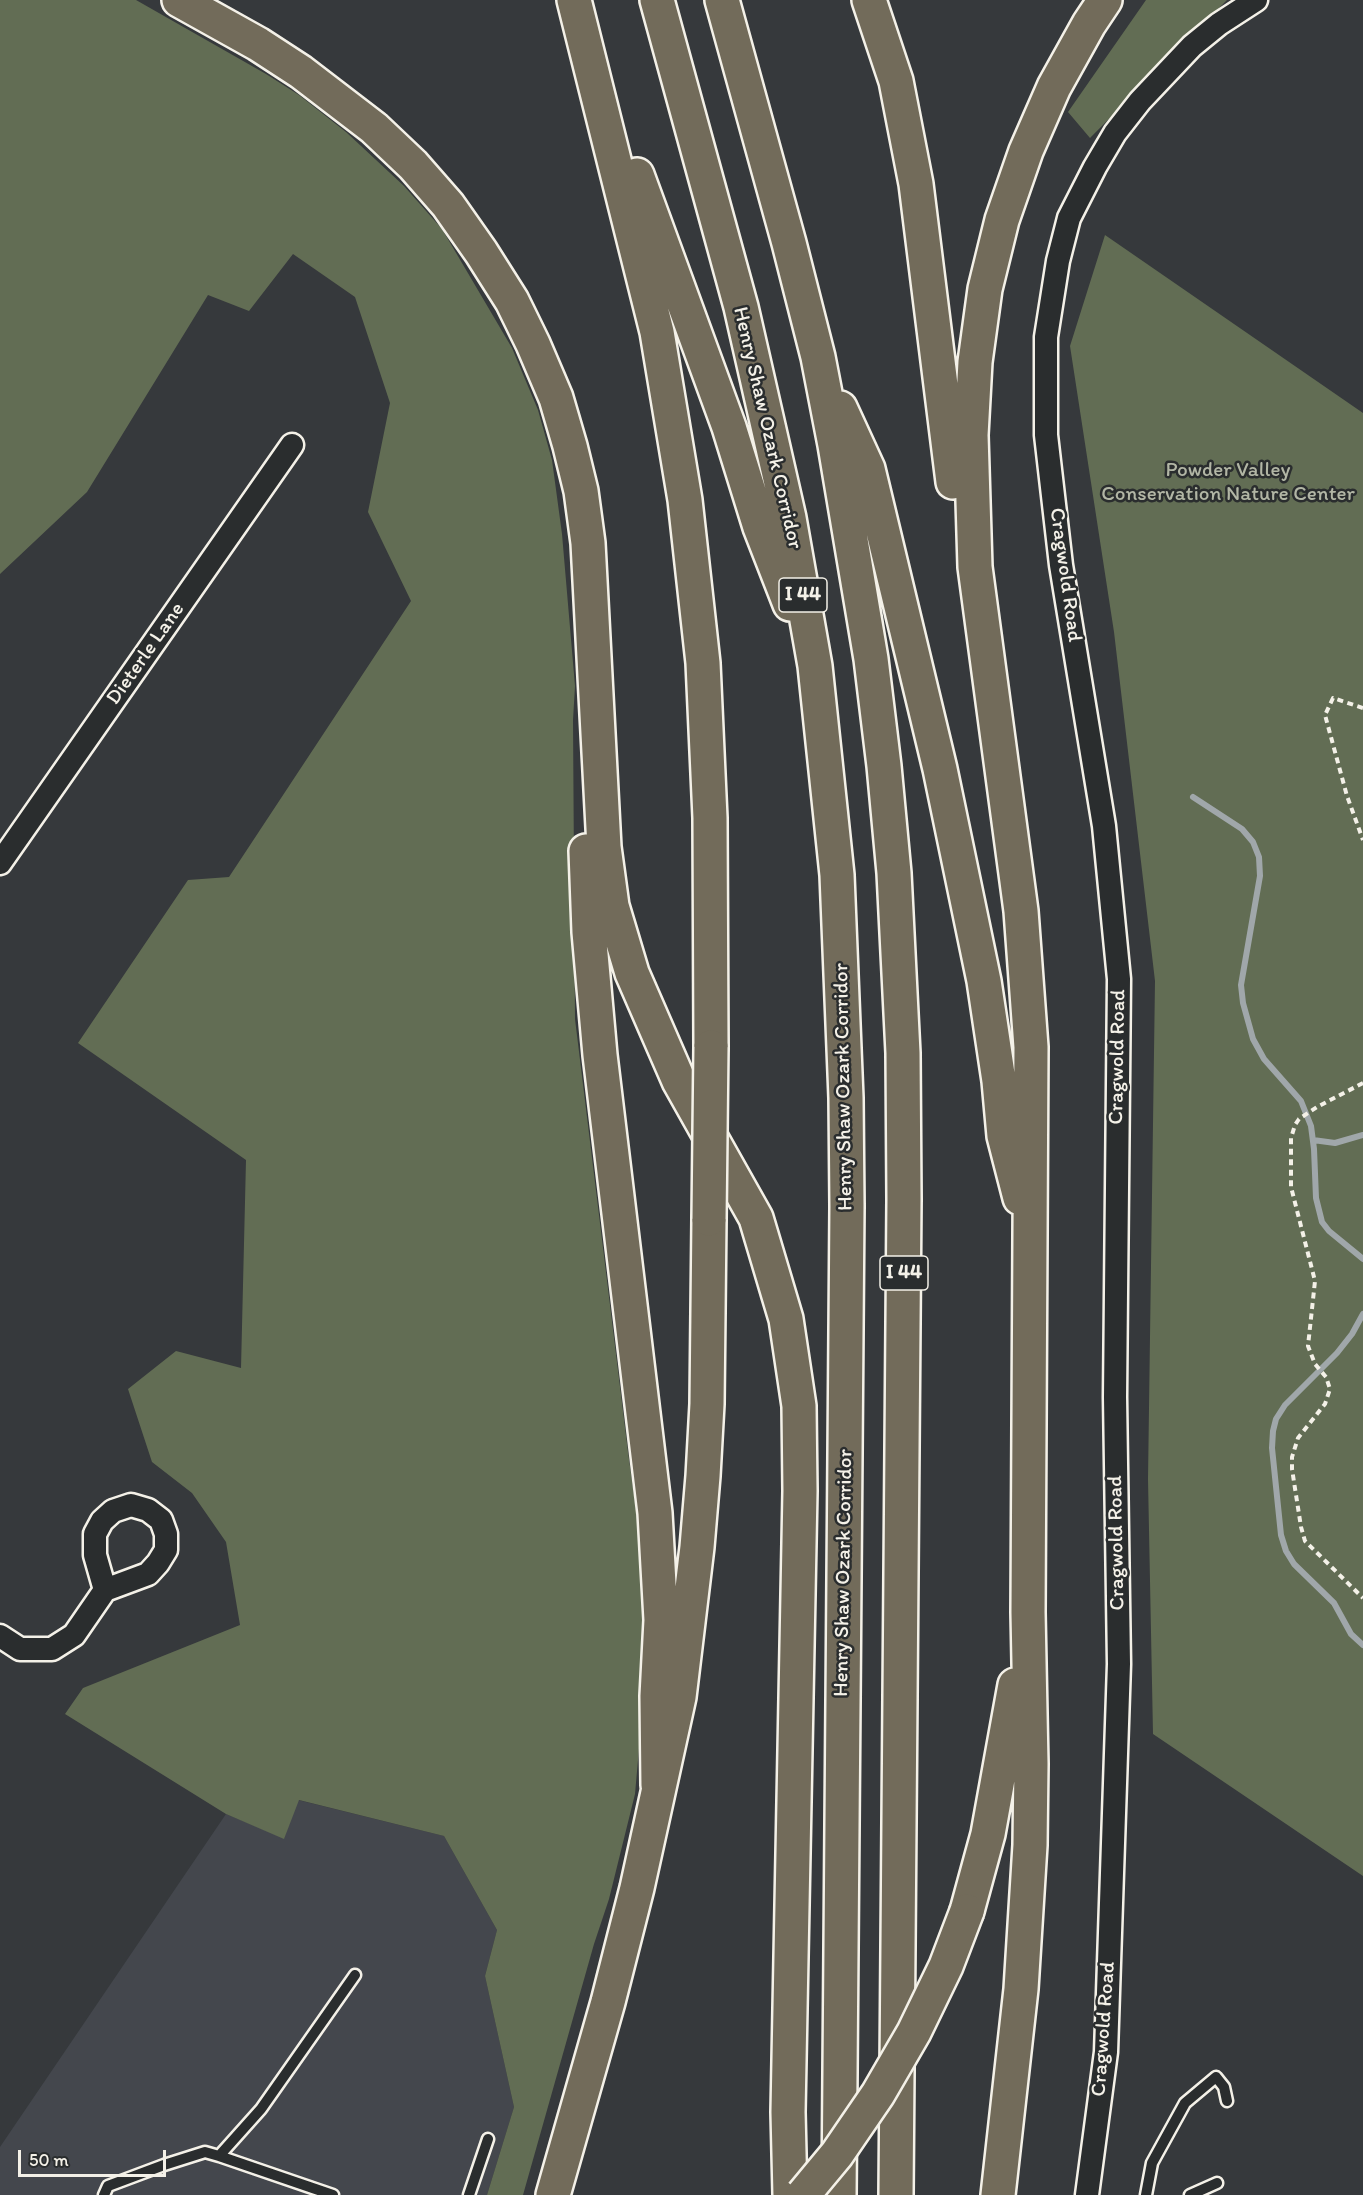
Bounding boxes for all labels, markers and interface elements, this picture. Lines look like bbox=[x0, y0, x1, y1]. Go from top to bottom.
street label: Henry Shaw Ozark Corridor bbox=[727, 304, 807, 552]
park label: Powder Valley Conservation Nature Center bbox=[1101, 458, 1355, 508]
street label: Cragwold Road bbox=[1043, 506, 1087, 644]
road number: I 44 bbox=[779, 578, 827, 612]
street label: Dieterle Lane bbox=[101, 598, 191, 710]
street label: Henry Shaw Ozark Corridor bbox=[829, 963, 859, 1211]
street label: Cragwold Road bbox=[1104, 989, 1132, 1125]
road number: I 44 bbox=[880, 1256, 928, 1290]
street label: Henry Shaw Ozark Corridor bbox=[829, 1449, 859, 1697]
street label: Cragwold Road bbox=[1103, 1475, 1131, 1611]
street label: Cragwold Road bbox=[1087, 1961, 1121, 2097]
scale bar bbox=[21, 2138, 170, 2176]
text: 50 m bbox=[29, 2149, 69, 2171]

